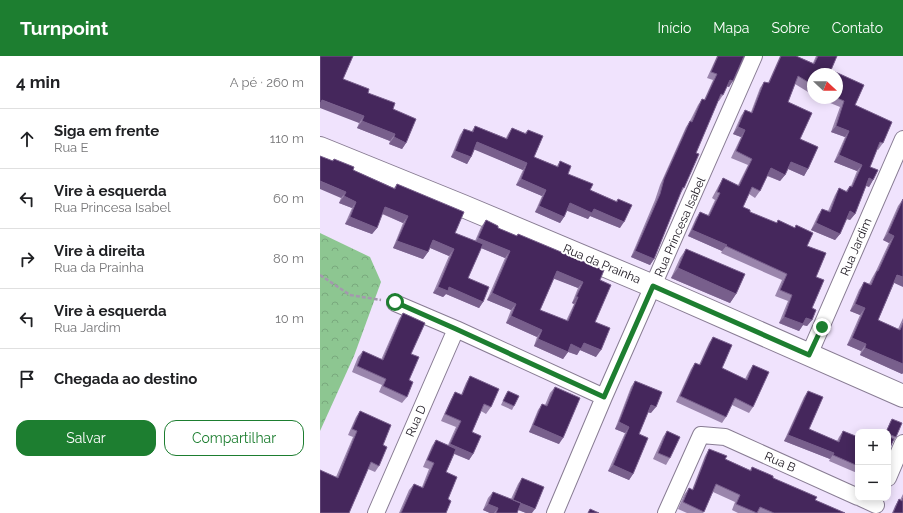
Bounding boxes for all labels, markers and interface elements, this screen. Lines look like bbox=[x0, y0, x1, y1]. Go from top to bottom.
text: Turnpoint bbox=[20, 17, 108, 39]
text: Início bbox=[658, 20, 691, 36]
text: Mapa bbox=[713, 20, 749, 36]
text: Sobre bbox=[771, 20, 810, 36]
text: Contato bbox=[832, 20, 883, 36]
north arrow bbox=[807, 68, 843, 104]
text: 4 min bbox=[16, 72, 60, 92]
text: A pé · 260 m bbox=[230, 75, 304, 90]
text: Siga em frente bbox=[54, 122, 159, 140]
icon: ahead bbox=[16, 128, 38, 150]
text: 110 m bbox=[270, 131, 304, 146]
text: Rua E bbox=[54, 140, 88, 155]
street label: Rua Princesa Isabel bbox=[652, 174, 709, 279]
text: Vire à esquerda bbox=[54, 182, 167, 200]
icon: left bbox=[16, 188, 38, 210]
text: 60 m bbox=[273, 191, 304, 206]
text: Rua Princesa Isabel bbox=[54, 200, 171, 215]
street label: Rua Jardim bbox=[838, 216, 874, 278]
street label: Rua da Prainha bbox=[561, 241, 643, 287]
text: Vire à direita bbox=[54, 242, 145, 260]
icon: right bbox=[16, 248, 38, 270]
text: 80 m bbox=[273, 251, 304, 266]
text: Rua da Prainha bbox=[54, 260, 144, 275]
route start bbox=[386, 293, 404, 311]
text: Vire à esquerda bbox=[54, 302, 167, 320]
icon: left bbox=[16, 308, 38, 330]
text: 10 m bbox=[275, 311, 304, 326]
route end bbox=[813, 318, 831, 336]
text: Rua Jardim bbox=[54, 320, 121, 335]
icon: arrive bbox=[16, 368, 38, 390]
text: Chegada ao destino bbox=[54, 370, 197, 388]
street label: Rua D bbox=[403, 403, 429, 439]
button: Salvar bbox=[16, 420, 156, 456]
button: Compartilhar bbox=[164, 420, 304, 456]
map controls bbox=[855, 429, 891, 501]
button: + bbox=[855, 429, 891, 465]
street label: Rua B bbox=[762, 449, 798, 475]
button: − bbox=[855, 465, 891, 501]

